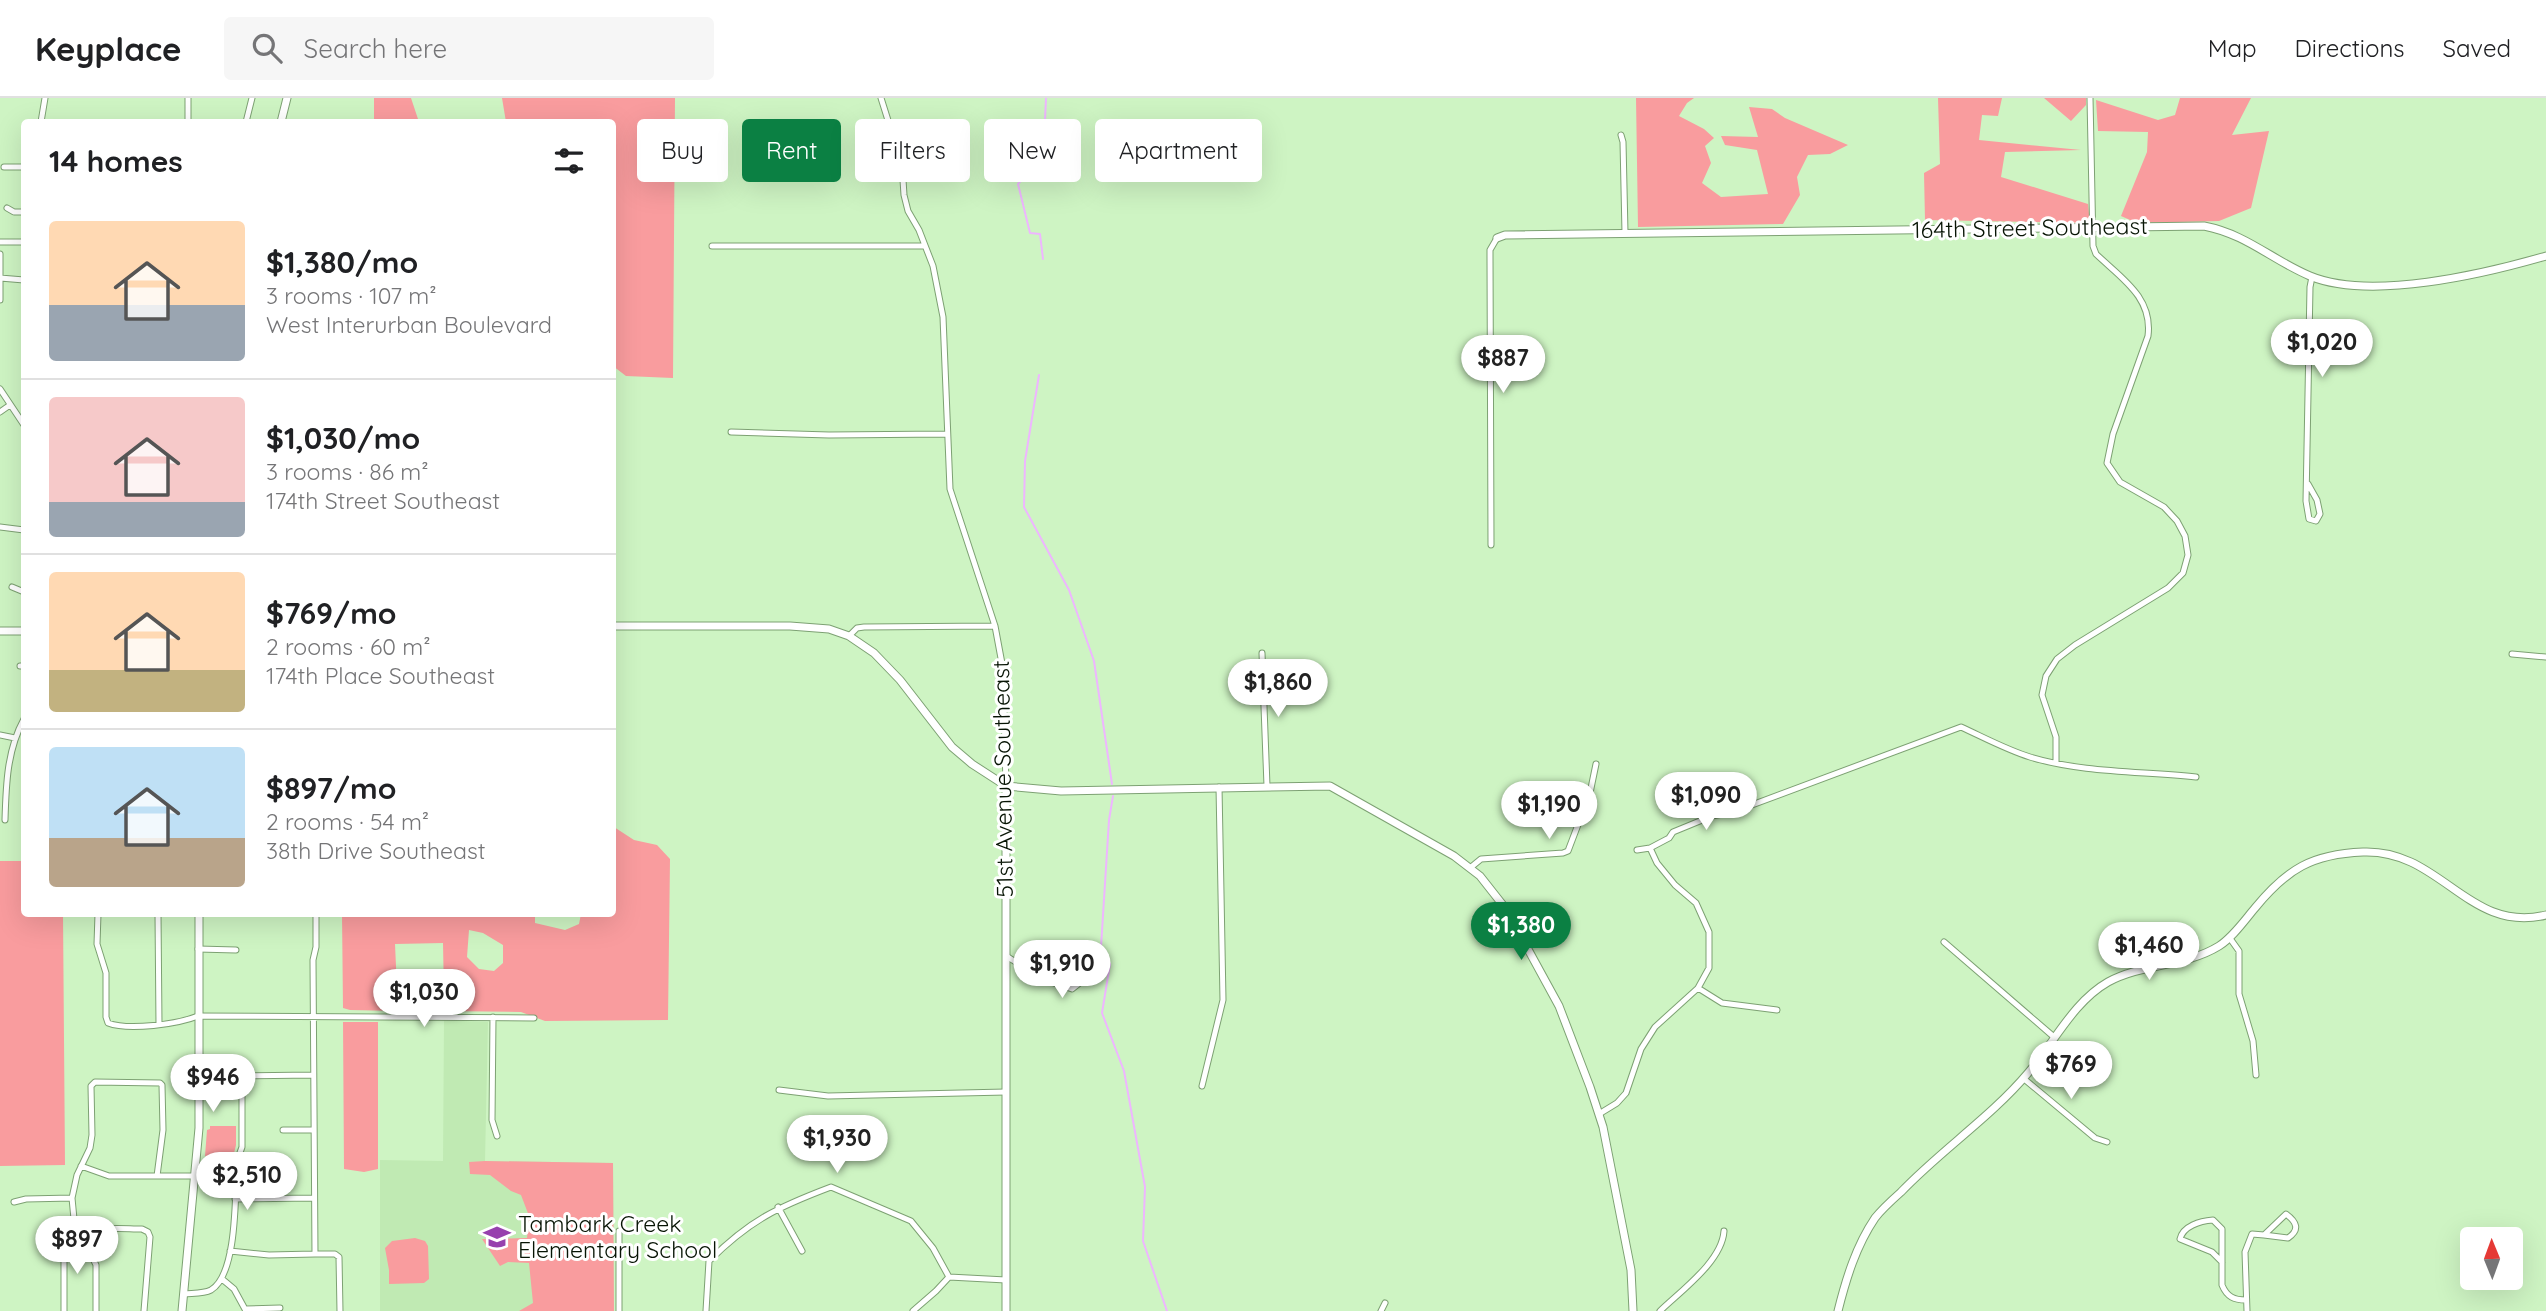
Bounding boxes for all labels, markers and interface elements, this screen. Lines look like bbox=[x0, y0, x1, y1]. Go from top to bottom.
search box bbox=[224, 17, 714, 80]
text: Keyplace bbox=[35, 28, 182, 69]
icon: search bbox=[248, 29, 286, 67]
text: Search here bbox=[304, 32, 447, 65]
text: Map bbox=[2208, 33, 2257, 63]
text: Directions bbox=[2295, 33, 2405, 63]
text: Saved bbox=[2443, 33, 2511, 63]
chip: Buy bbox=[637, 119, 728, 182]
chip: Rent bbox=[742, 119, 841, 182]
chip: Filters bbox=[855, 119, 970, 182]
chip: New bbox=[984, 119, 1081, 182]
chip: Apartment bbox=[1095, 119, 1262, 182]
text: 14 homes bbox=[49, 142, 183, 180]
icon: filters bbox=[550, 142, 588, 180]
street label: 164th Street Southeast bbox=[1912, 211, 2148, 244]
text: $1,380/mo bbox=[266, 243, 418, 281]
icon: home bbox=[105, 249, 189, 333]
text: 3 rooms · 107 m² bbox=[266, 281, 437, 310]
text: West Interurban Boulevard bbox=[266, 310, 552, 339]
pin: $1,020 bbox=[2265, 320, 2379, 379]
text: $1,020 bbox=[2287, 327, 2357, 356]
pin: $887 bbox=[1462, 336, 1544, 395]
text: $887 bbox=[1477, 343, 1529, 372]
text: $1,030/mo bbox=[266, 419, 420, 457]
icon: home bbox=[105, 425, 189, 509]
text: 3 rooms · 86 m² bbox=[266, 457, 429, 486]
text: 174th Street Southeast bbox=[266, 486, 500, 515]
text: $769/mo bbox=[266, 594, 397, 632]
icon: home bbox=[105, 600, 189, 684]
text: 2 rooms · 60 m² bbox=[266, 632, 431, 661]
street label: 51st Avenue Southeast bbox=[986, 660, 1019, 898]
pin: $1,860 bbox=[1221, 660, 1335, 719]
text: 174th Place Southeast bbox=[266, 661, 495, 690]
text: $1,860 bbox=[1244, 667, 1312, 696]
text: $897/mo bbox=[266, 769, 396, 807]
pin: $1,090 bbox=[1649, 772, 1763, 832]
icon: home bbox=[105, 775, 189, 859]
text: $1,090 bbox=[1671, 780, 1741, 809]
pin: $1,190 bbox=[1492, 782, 1606, 841]
text: $1,190 bbox=[1517, 789, 1581, 818]
text: 2 rooms · 54 m² bbox=[266, 807, 429, 836]
text: 38th Drive Southeast bbox=[266, 836, 486, 865]
pin: $1,380 bbox=[1464, 902, 1578, 962]
text: $1,380 bbox=[1487, 910, 1555, 939]
pin: $1,460 bbox=[2092, 922, 2206, 982]
text: $1,460 bbox=[2114, 930, 2184, 959]
pin: $1,910 bbox=[1005, 940, 1119, 1000]
text: $1,910 bbox=[1029, 948, 1095, 977]
pin: $1,030 bbox=[367, 970, 481, 1029]
text: $1,030 bbox=[389, 977, 459, 1006]
pin: $769 bbox=[2030, 1042, 2112, 1101]
text: $769 bbox=[2045, 1049, 2097, 1078]
pin: $946 bbox=[172, 1054, 254, 1114]
text: $946 bbox=[186, 1062, 240, 1091]
pin: $1,930 bbox=[780, 1116, 894, 1175]
text: $1,930 bbox=[803, 1123, 871, 1152]
pin: $2,510 bbox=[190, 1152, 304, 1212]
text: $2,510 bbox=[212, 1160, 282, 1189]
place label: Tambark Creek Elementary School bbox=[518, 1209, 717, 1264]
pin: $897 bbox=[36, 1216, 118, 1276]
school or university icon: Tambark Creek Elementary School bbox=[482, 1222, 512, 1252]
text: $897 bbox=[51, 1224, 103, 1253]
north arrow bbox=[2460, 1227, 2524, 1290]
map controls bbox=[2460, 1227, 2523, 1290]

